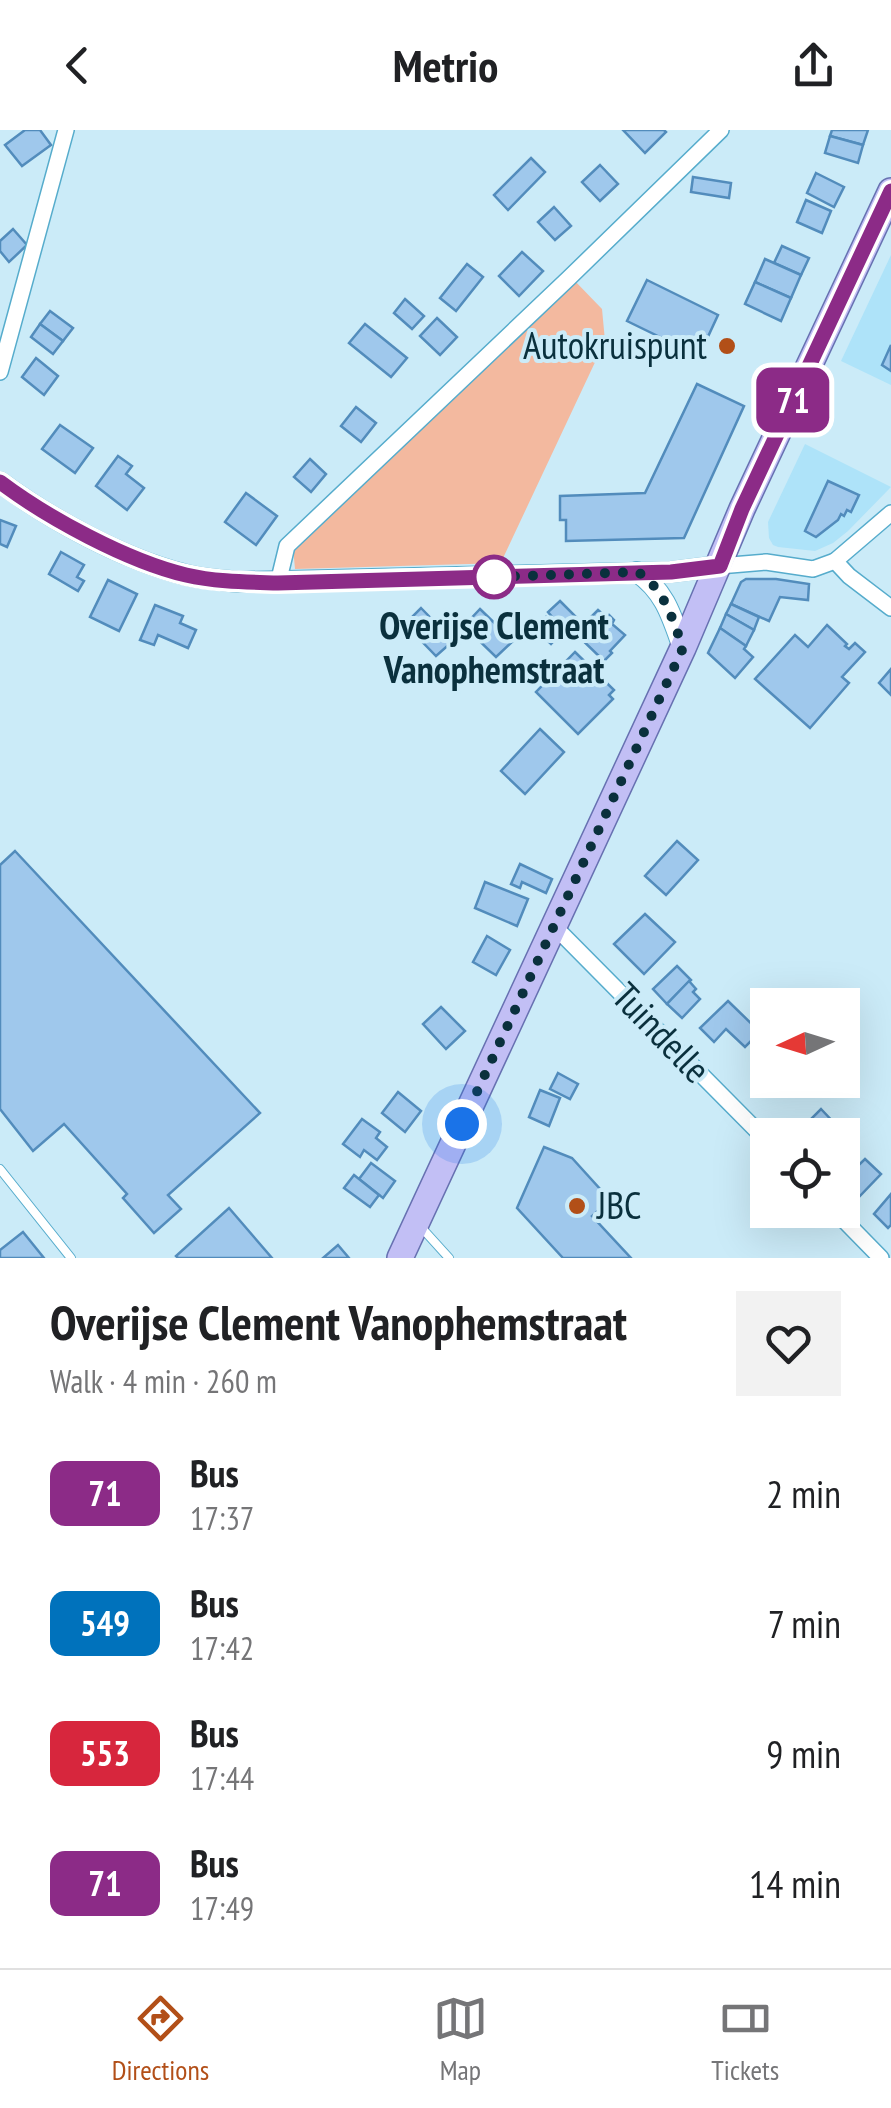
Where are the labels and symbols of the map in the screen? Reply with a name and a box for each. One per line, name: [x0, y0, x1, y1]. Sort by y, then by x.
place label: Autokruispunt: [523, 320, 708, 369]
marker: Autokruispunt: [716, 335, 738, 357]
line badge: 71: [748, 368, 838, 432]
marker: Overijse Clement Vanophemstraat: [473, 556, 515, 598]
place label: Overijse Clement Vanophemstraat: [379, 600, 609, 693]
street label: Tuindelle: [603, 972, 722, 1092]
north arrow: [750, 988, 860, 1098]
your location: [437, 1099, 487, 1149]
place label: JBC: [596, 1180, 641, 1229]
marker: JBC: [566, 1195, 588, 1217]

